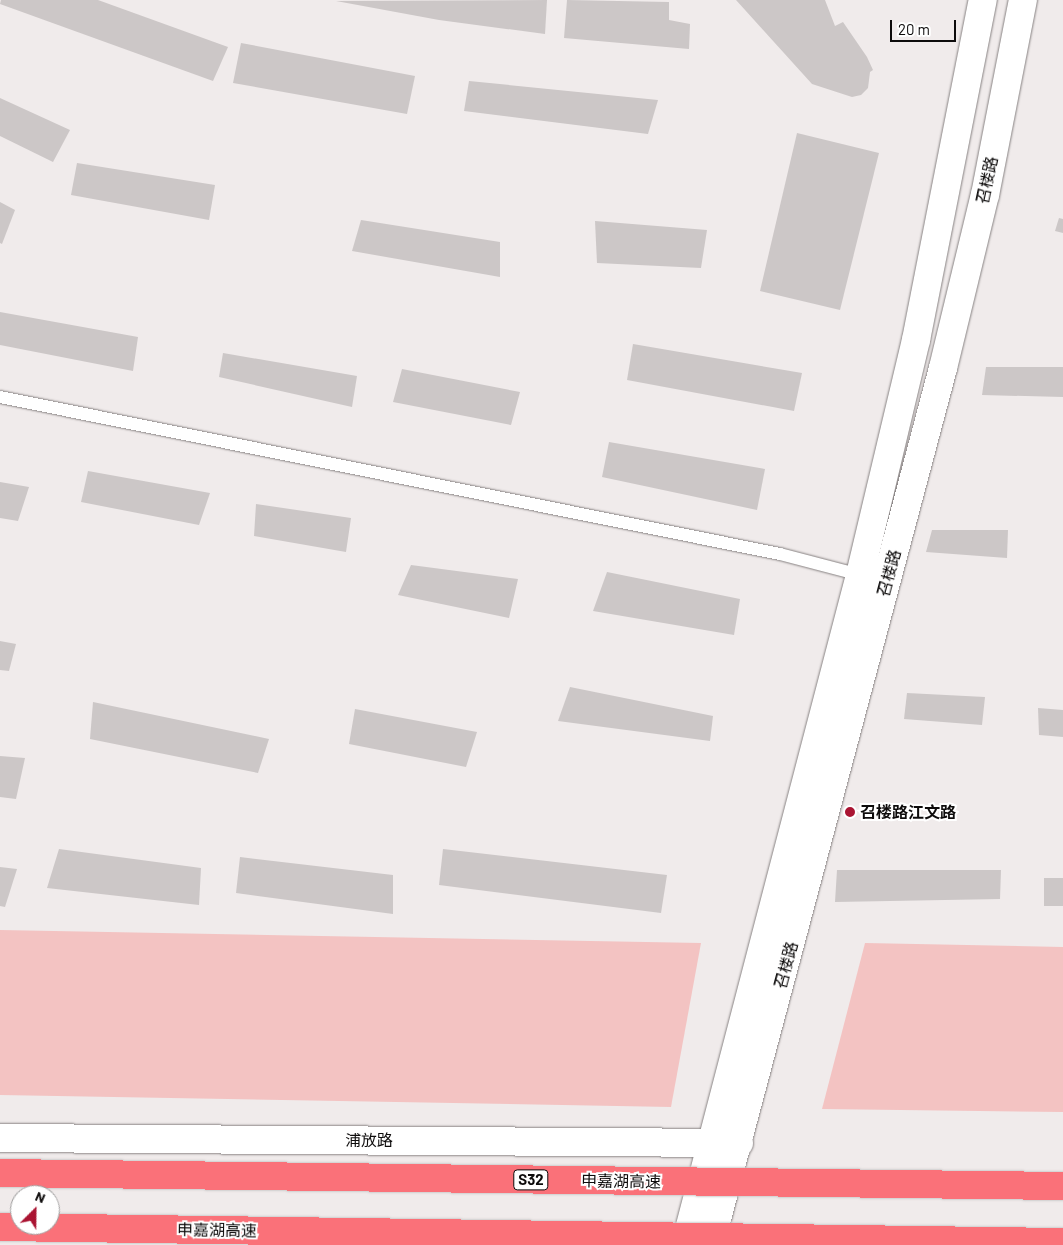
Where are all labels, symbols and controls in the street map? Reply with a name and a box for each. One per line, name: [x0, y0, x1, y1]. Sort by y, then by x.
scale bar: [893, 10, 959, 42]
text: 20 m: [898, 20, 930, 38]
street label: 召楼路: [973, 155, 1001, 205]
street label: 召楼路: [874, 547, 904, 599]
place label: 召楼路江文路: [860, 802, 956, 822]
marker: 召楼路江文路: [844, 806, 856, 818]
street label: 召楼路: [771, 939, 801, 991]
street label: 浦放路: [345, 1130, 393, 1150]
road number: S32: [512, 1168, 550, 1192]
street label: 申嘉湖高速: [581, 1171, 661, 1191]
north arrow: [10, 1185, 60, 1235]
text: N: [33, 1187, 48, 1206]
street label: 申嘉湖高速: [177, 1220, 257, 1240]

